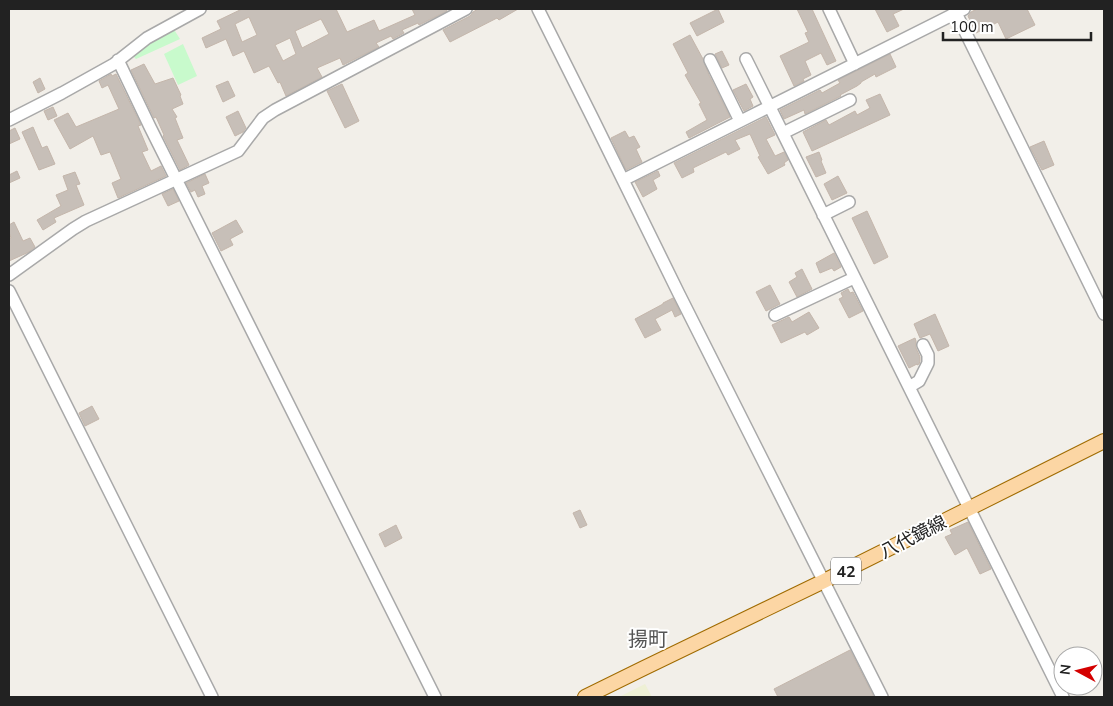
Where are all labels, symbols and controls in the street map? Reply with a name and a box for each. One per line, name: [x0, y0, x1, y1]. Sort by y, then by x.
scale bar: [943, 10, 1090, 42]
text: 100 m: [950, 17, 994, 37]
street label: 八代鏡線: [875, 510, 951, 564]
road number: 42: [831, 558, 861, 584]
district label: 揚町: [628, 626, 668, 653]
north arrow: [1053, 646, 1103, 696]
text: N: [1056, 663, 1076, 676]

